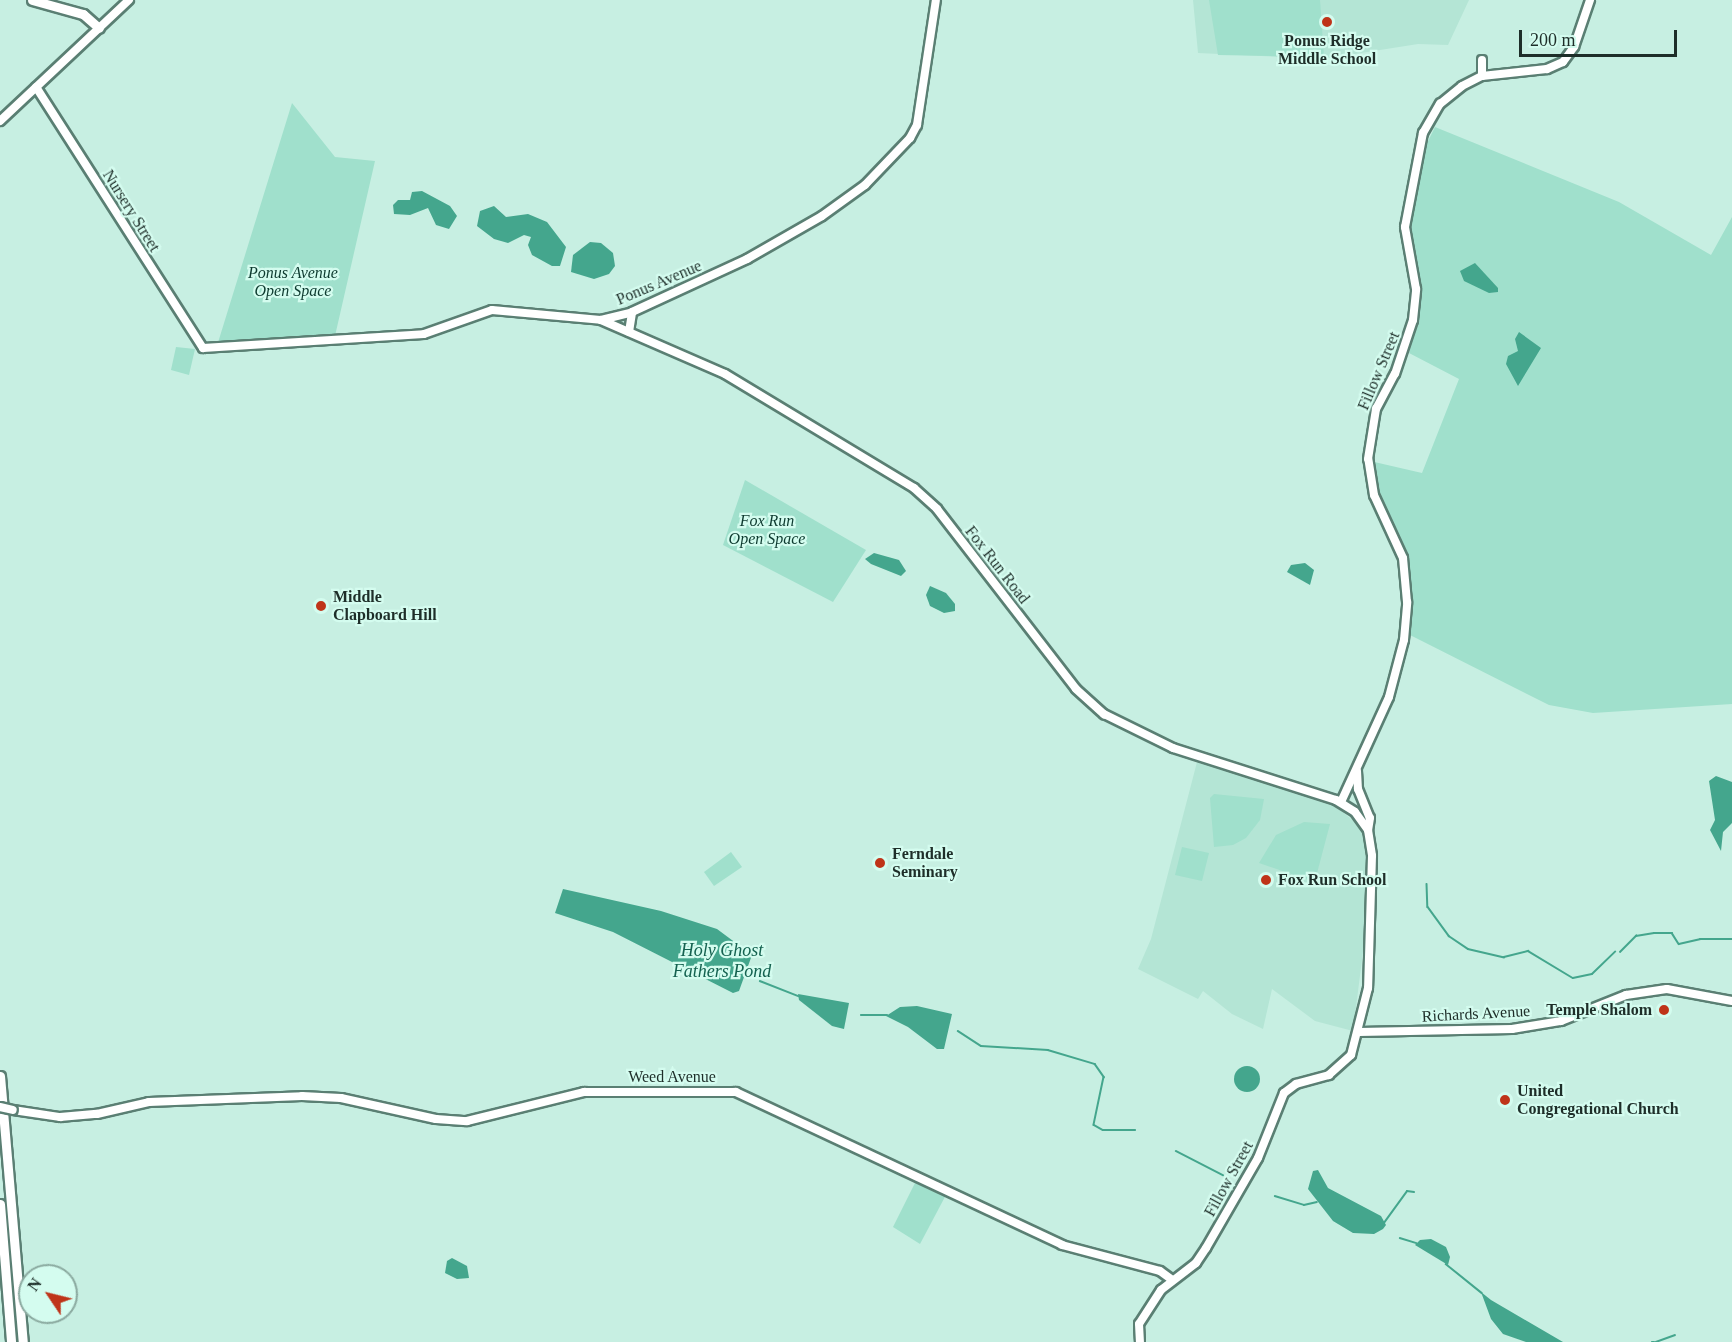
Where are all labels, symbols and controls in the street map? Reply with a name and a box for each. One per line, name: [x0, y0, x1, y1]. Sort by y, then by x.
marker: Ponus Ridge Middle School: [1320, 15, 1334, 29]
scale bar: [1522, 18, 1680, 56]
text: 200 m: [1530, 30, 1576, 50]
place label: Ponus Ridge Middle School: [1278, 31, 1376, 69]
street label: Nursery Street: [98, 167, 164, 255]
street label: Ponus Avenue: [613, 256, 705, 310]
park label: Ponus Avenue Open Space: [248, 263, 338, 301]
street label: Fillow Street: [1354, 329, 1404, 413]
park label: Fox Run Open Space: [729, 511, 805, 549]
street label: Fox Run Road: [961, 522, 1033, 608]
place label: Middle Clapboard Hill: [333, 587, 437, 625]
marker: Middle Clapboard Hill: [314, 599, 328, 613]
place label: Ferndale Seminary: [892, 844, 958, 882]
marker: Ferndale Seminary: [873, 856, 887, 870]
place label: Fox Run School: [1278, 870, 1386, 890]
marker: Fox Run School: [1259, 873, 1273, 887]
water label: Holy Ghost Fathers Pond: [673, 940, 771, 982]
place label: Temple Shalom: [1546, 1000, 1652, 1020]
street label: Richards Avenue: [1421, 1002, 1531, 1026]
marker: Temple Shalom: [1657, 1003, 1671, 1017]
street label: Weed Avenue: [628, 1067, 716, 1087]
place label: United Congregational Church: [1517, 1081, 1679, 1119]
marker: United Congregational Church: [1498, 1093, 1512, 1107]
street label: Fillow Street: [1200, 1138, 1258, 1220]
north arrow: [18, 1264, 78, 1324]
text: N: [24, 1275, 45, 1294]

